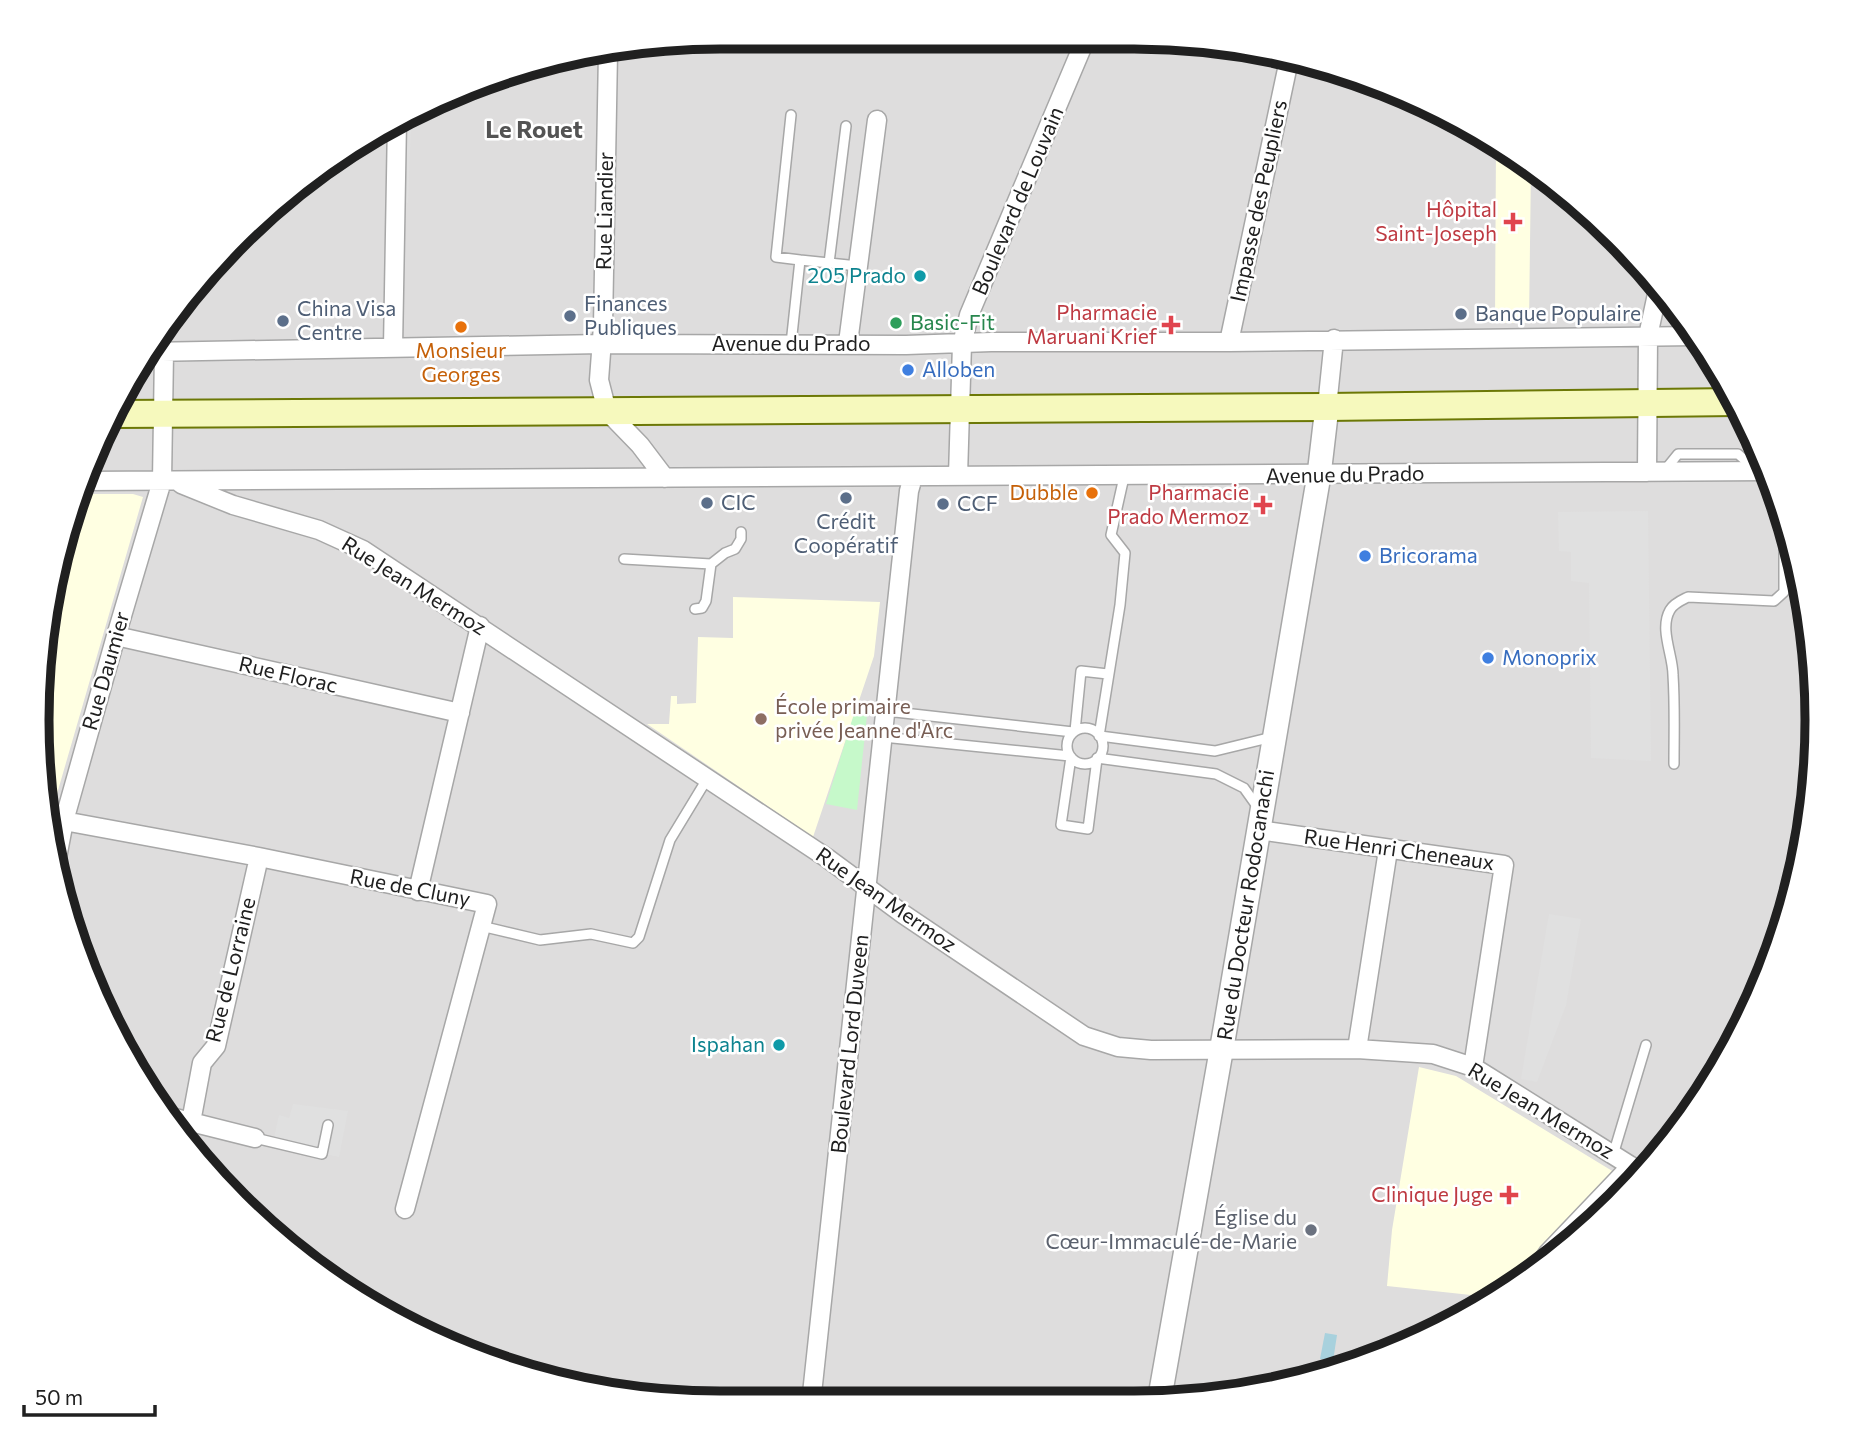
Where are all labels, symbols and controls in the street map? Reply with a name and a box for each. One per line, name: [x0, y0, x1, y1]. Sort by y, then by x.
street label: Impasse des Peupliers: [1224, 97, 1291, 304]
street label: Boulevard de Louvain: [966, 102, 1068, 298]
district label: Le Rouet: [485, 114, 583, 143]
street label: Rue Liandier: [590, 152, 617, 270]
place label: Hôpital Saint-Joseph: [1375, 196, 1497, 245]
marker: Hôpital Saint-Joseph: [1503, 212, 1523, 232]
place label: 205 Prado: [808, 262, 906, 287]
marker: 205 Prado: [912, 268, 928, 284]
place label: Finances Publiques: [584, 290, 677, 339]
place label: China Visa Centre: [297, 295, 396, 344]
place label: Pharmacie Maruani Krief: [1026, 299, 1158, 348]
place label: Banque Populaire: [1475, 300, 1641, 325]
marker: Banque Populaire: [1453, 306, 1469, 322]
marker: Finances Publiques: [562, 308, 578, 324]
place label: Basic-Fit: [910, 309, 995, 334]
marker: China Visa Centre: [275, 313, 291, 329]
marker: Basic-Fit: [888, 315, 904, 331]
marker: Pharmacie Maruani Krief: [1163, 317, 1179, 333]
marker: Monsieur Georges: [453, 319, 469, 335]
street label: Avenue du Prado: [712, 330, 870, 355]
place label: Monsieur Georges: [416, 337, 506, 386]
place label: Alloben: [922, 356, 995, 381]
marker: Alloben: [900, 362, 916, 378]
street label: Avenue du Prado: [1265, 460, 1425, 487]
place label: Dubble: [1010, 479, 1078, 504]
place label: Pharmacie Prado Mermoz: [1107, 479, 1249, 528]
marker: Dubble: [1084, 485, 1100, 501]
place label: CIC: [721, 489, 756, 514]
marker: Crédit Coopératif: [838, 490, 854, 506]
place label: CCF: [957, 490, 998, 515]
marker: CIC: [699, 495, 715, 511]
marker: CCF: [935, 496, 951, 512]
marker: Pharmacie Prado Mermoz: [1255, 497, 1271, 513]
place label: Crédit Coopératif: [794, 508, 899, 557]
street label: Rue Jean Mermoz: [338, 530, 492, 639]
place label: Bricorama: [1379, 542, 1478, 567]
marker: Bricorama: [1357, 548, 1373, 564]
street label: Rue Daumier: [76, 608, 133, 733]
place label: Monoprix: [1502, 644, 1597, 669]
street label: Rue Florac: [237, 650, 340, 697]
marker: Monoprix: [1480, 650, 1496, 666]
place label: École primaire privée Jeanne d'Arc: [775, 693, 953, 742]
marker: École primaire privée Jeanne d'Arc: [753, 711, 769, 727]
street label: Rue du Docteur Rodocanachi: [1211, 768, 1278, 1042]
street label: Rue Henri Cheneaux: [1302, 823, 1496, 874]
street label: Rue Jean Mermoz: [812, 841, 962, 957]
street label: Rue de Cluny: [348, 863, 473, 910]
street label: Rue de Lorraine: [199, 895, 260, 1045]
street label: Boulevard Lord Duveen: [825, 933, 872, 1155]
place label: Ispahan: [691, 1031, 765, 1056]
marker: Ispahan: [771, 1037, 787, 1053]
street label: Rue Jean Mermoz: [1464, 1056, 1619, 1163]
place label: Clinique Juge: [1371, 1181, 1493, 1206]
marker: Clinique Juge: [1499, 1185, 1519, 1205]
place label: Église du Cœur-Immaculé-de-Marie: [1045, 1204, 1297, 1253]
marker: Église du Cœur-Immaculé-de-Marie: [1303, 1222, 1319, 1238]
scale bar: [24, 1374, 156, 1418]
text: 50 m: [35, 1384, 83, 1409]

